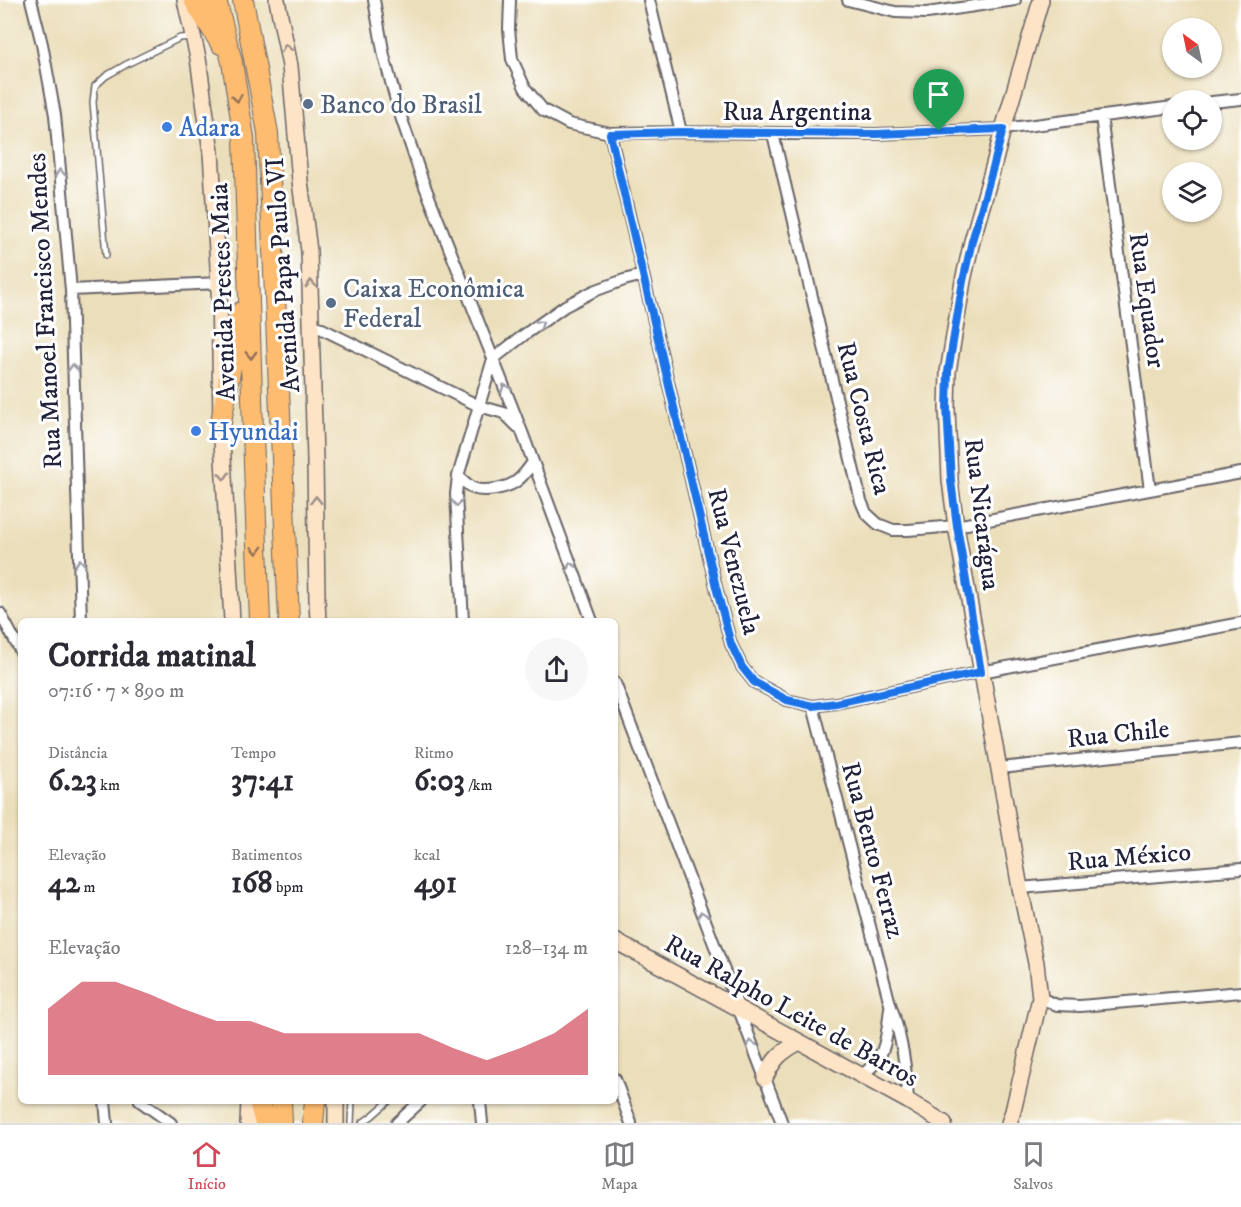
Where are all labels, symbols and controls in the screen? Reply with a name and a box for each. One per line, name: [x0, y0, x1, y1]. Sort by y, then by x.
north arrow: [1162, 18, 1222, 78]
map controls: [1162, 18, 1222, 222]
one-way arrow: [280, 43, 293, 53]
pin: [913, 69, 964, 131]
icon: arrive: [922, 78, 955, 111]
place label: Banco do Brasil: [320, 89, 482, 122]
button: locate: [1162, 90, 1222, 150]
one-way arrow: [230, 93, 243, 103]
street label: Rua Argentina: [722, 96, 872, 129]
marker: Banco do Brasil: [301, 97, 315, 111]
place label: Adara: [179, 112, 240, 145]
marker: Adara: [160, 120, 174, 134]
street label: Rua Manoel Francisco Mendes: [21, 152, 70, 470]
street label: Avenida Papa Paulo VI: [259, 156, 308, 394]
button: layers: [1162, 162, 1222, 222]
one-way arrow: [54, 169, 67, 178]
street label: Avenida Prestes Maia: [203, 182, 244, 402]
street label: Rua Equador: [1121, 230, 1172, 370]
place label: Caixa Econômica Federal: [343, 273, 524, 336]
one-way arrow: [304, 279, 317, 288]
marker: Caixa Econômica Federal: [324, 296, 338, 310]
one-way arrow: [533, 320, 544, 331]
street label: Rua Costa Rica: [829, 339, 898, 498]
one-way arrow: [245, 351, 257, 360]
one-way arrow: [67, 363, 80, 372]
one-way arrow: [500, 384, 512, 395]
place label: Hyundai: [208, 416, 298, 449]
marker: Hyundai: [189, 424, 203, 438]
street label: Rua Nicarágua: [956, 436, 1007, 592]
one-way arrow: [218, 471, 231, 480]
street label: Rua Venezuela: [699, 485, 768, 638]
one-way arrow: [310, 495, 322, 504]
one-way arrow: [451, 499, 464, 508]
one-way arrow: [251, 546, 264, 555]
one-way arrow: [73, 558, 86, 567]
one-way arrow: [566, 561, 578, 572]
text: Corrida matinal: [48, 636, 256, 677]
button: share: [525, 638, 588, 701]
text: 07:16 · 7 × 890 m: [48, 679, 184, 704]
street label: Rua Chile: [1065, 713, 1171, 756]
text: Distância: [48, 743, 107, 763]
text: Tempo: [231, 743, 276, 763]
text: Ritmo: [414, 743, 454, 763]
street label: Rua Bento Ferraz: [833, 759, 912, 942]
text: 6.23: [48, 763, 97, 800]
text: 37:41: [231, 763, 294, 800]
text: 6:03: [414, 763, 465, 800]
text: km: [97, 775, 120, 795]
text: /km: [465, 775, 493, 795]
street label: Rua México: [1066, 836, 1192, 879]
text: Elevação: [48, 845, 106, 865]
text: Batimentos: [231, 845, 302, 865]
text: kcal: [414, 845, 440, 865]
text: 42: [48, 865, 80, 902]
text: 168: [231, 865, 273, 902]
text: 491: [414, 865, 457, 902]
text: m: [80, 877, 95, 897]
text: bpm: [273, 877, 304, 897]
one-way arrow: [697, 910, 710, 921]
street label: Rua Ralpho Leite de Barros: [658, 928, 924, 1095]
text: Elevação: [48, 936, 121, 961]
text: 128–134 m: [505, 936, 588, 961]
one-way arrow: [746, 1039, 758, 1050]
tab: Início: [188, 1138, 226, 1194]
tab: Mapa: [601, 1138, 638, 1194]
tab: Salvos: [1013, 1138, 1053, 1194]

